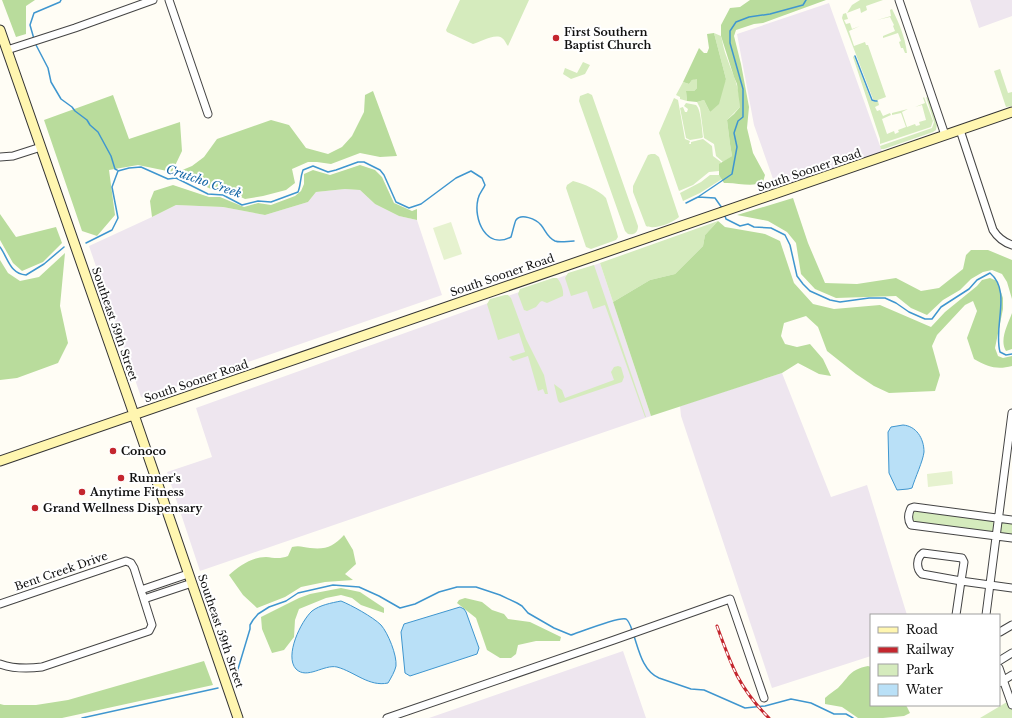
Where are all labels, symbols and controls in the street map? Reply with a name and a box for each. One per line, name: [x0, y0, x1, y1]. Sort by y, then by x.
place label: First Southern Baptist Church: [564, 25, 651, 52]
marker: First Southern Baptist Church: [551, 33, 561, 43]
street label: South Sooner Road: [755, 145, 863, 194]
water label: Crutcho Creek: [164, 161, 244, 201]
street label: South Sooner Road: [448, 250, 556, 299]
street label: Southeast 59th Street: [89, 265, 141, 384]
street label: South Sooner Road: [142, 356, 250, 405]
place label: Conoco: [121, 444, 166, 458]
marker: Conoco: [108, 446, 118, 456]
place label: Runner's: [129, 471, 181, 485]
marker: Runner's: [116, 473, 126, 483]
place label: Anytime Fitness: [89, 485, 184, 499]
marker: Anytime Fitness: [77, 487, 87, 497]
place label: Grand Wellness Dispensary: [43, 501, 203, 515]
marker: Grand Wellness Dispensary: [30, 503, 40, 513]
street label: Bent Creek Drive: [13, 549, 109, 593]
street label: Southeast 59th Street: [195, 572, 247, 691]
legend: [870, 614, 1000, 706]
text: Road: [906, 622, 938, 637]
text: Railway: [906, 642, 955, 657]
text: Park: [906, 662, 934, 677]
text: Water: [905, 682, 943, 697]

